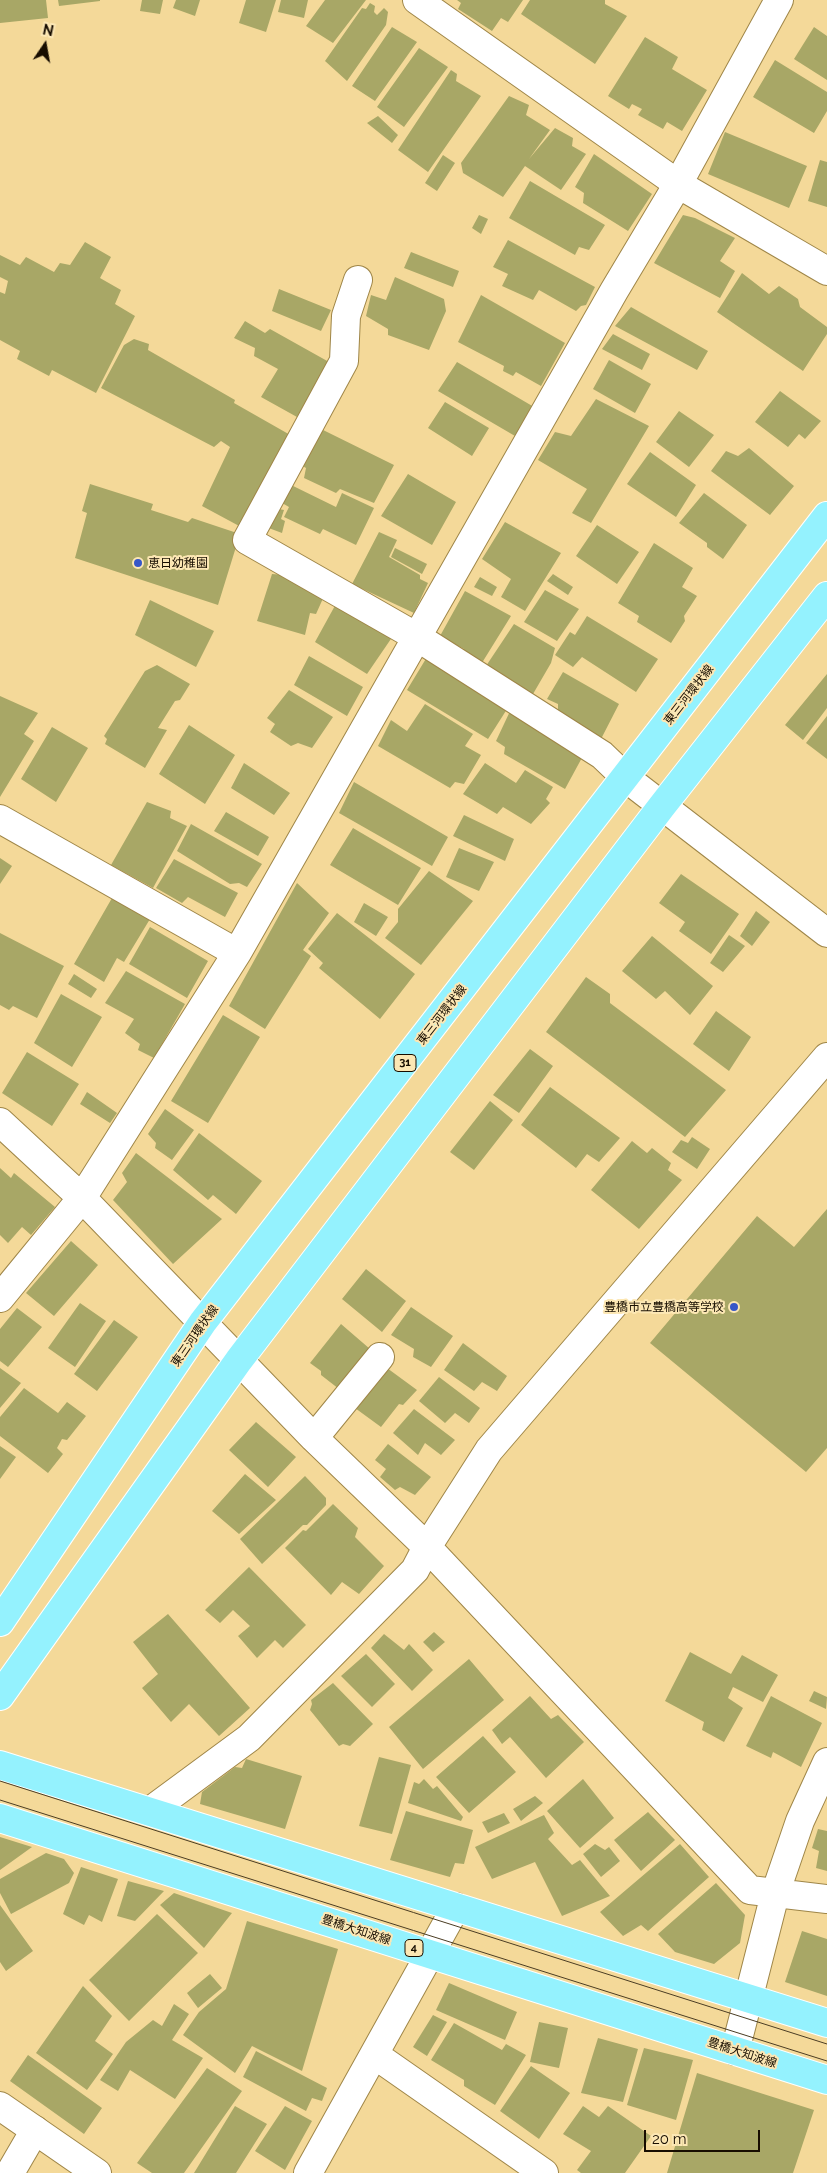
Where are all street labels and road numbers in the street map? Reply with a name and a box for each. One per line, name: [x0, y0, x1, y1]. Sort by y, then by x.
street label: 東三河環状線: [661, 662, 717, 728]
street label: 東三河環状線: [414, 982, 470, 1048]
road number: 31: [394, 1054, 416, 1072]
street label: 東三河環状線: [168, 1302, 222, 1370]
street label: 豊橋大知波線: [320, 1912, 392, 1948]
road number: 4: [405, 1940, 423, 1956]
street label: 豊橋大知波線: [706, 2035, 778, 2071]

